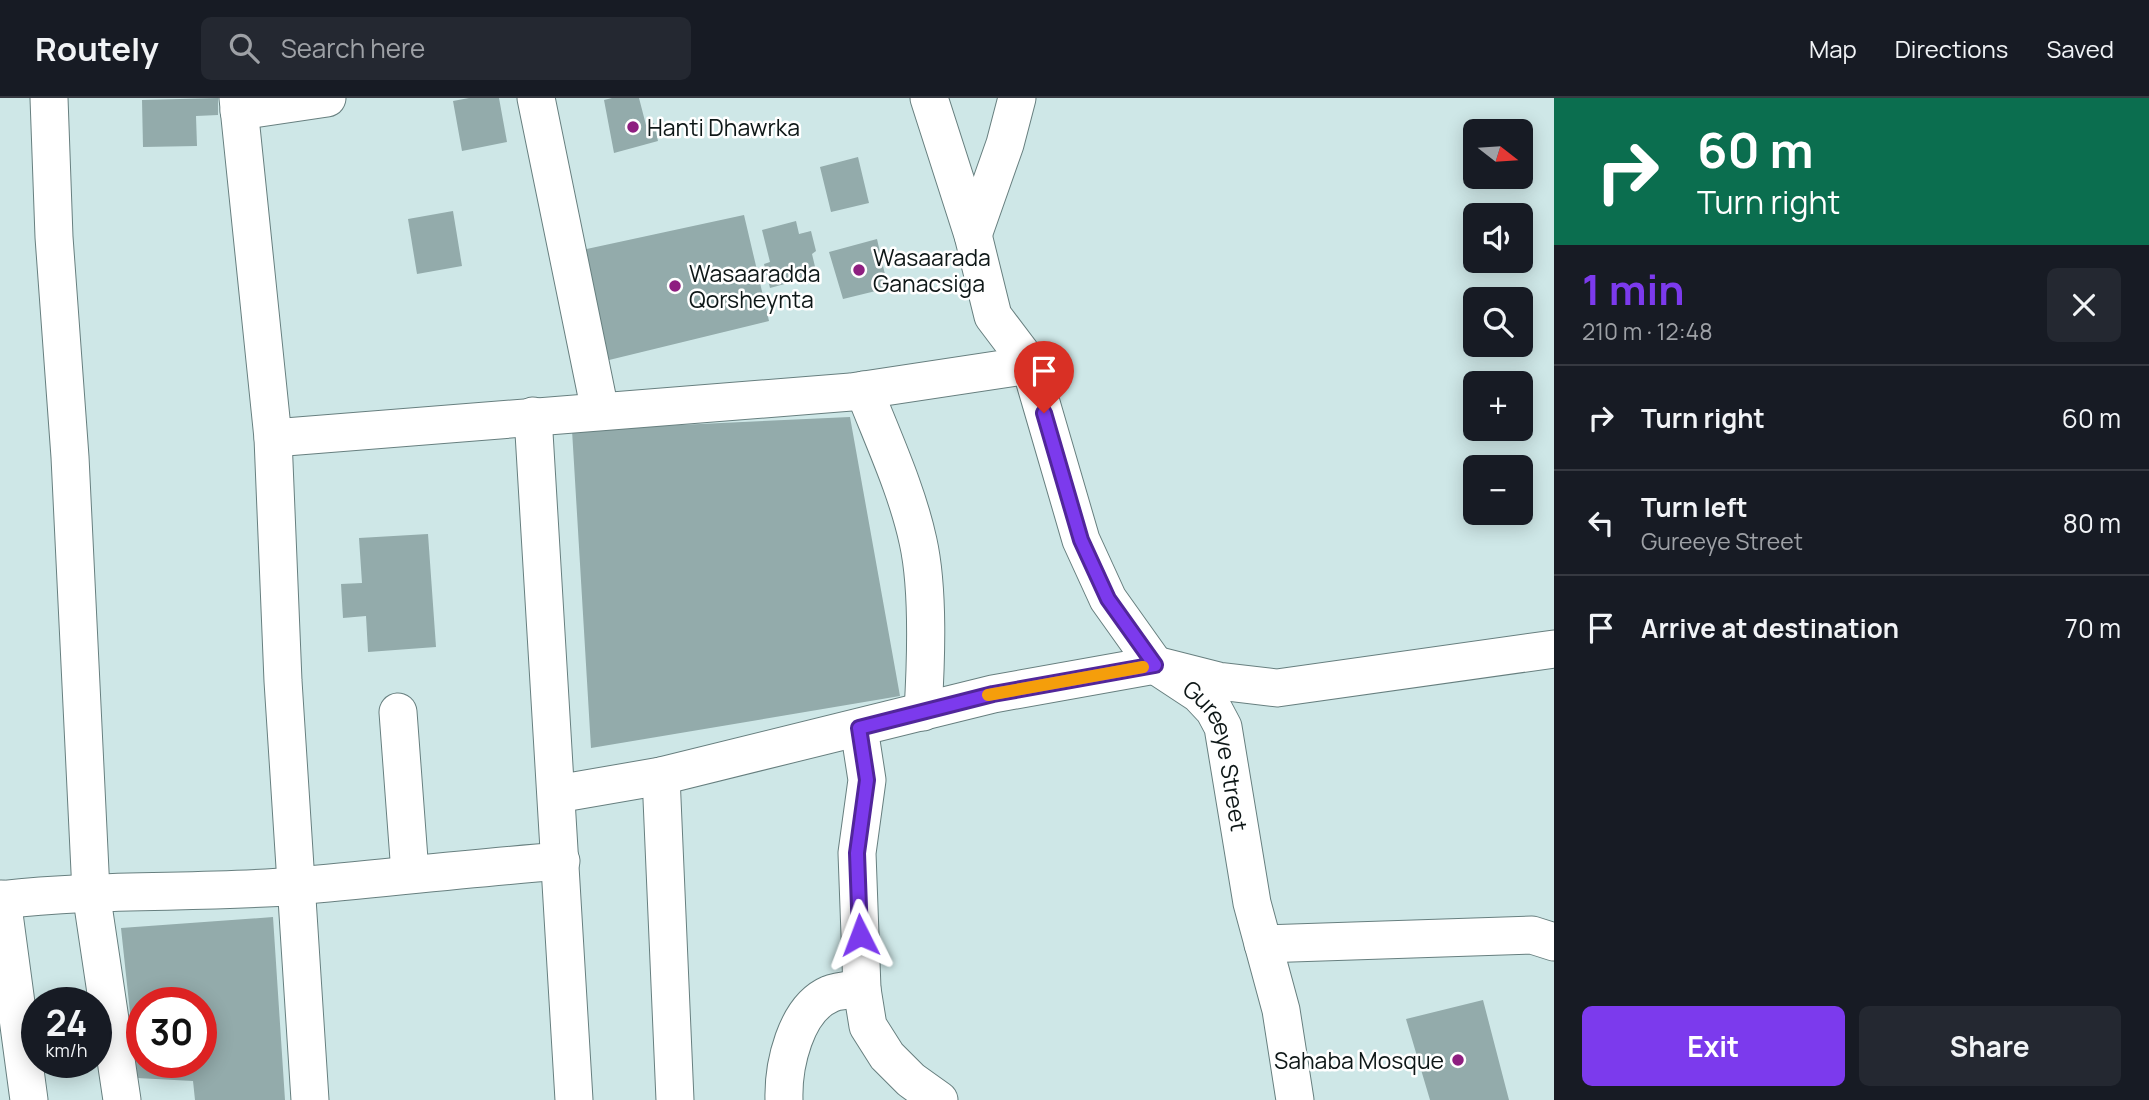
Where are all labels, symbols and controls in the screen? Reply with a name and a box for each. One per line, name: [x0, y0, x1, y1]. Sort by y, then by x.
search box: [201, 17, 691, 80]
text: Routely: [35, 26, 159, 71]
icon: search: [225, 29, 263, 67]
text: Search here: [281, 30, 425, 66]
text: Map: [1809, 32, 1857, 65]
text: Directions: [1895, 32, 2008, 65]
text: Saved: [2046, 32, 2114, 65]
place label: Hanti Dhawrka: [647, 111, 800, 143]
text: 60 m: [1697, 116, 1814, 183]
marker: Hanti Dhawrka: [625, 119, 641, 135]
north arrow: [1463, 119, 1533, 189]
map controls: [1463, 119, 1533, 525]
icon: right: [1582, 126, 1673, 217]
text: Turn right: [1697, 180, 1840, 224]
button: sound: [1463, 203, 1533, 273]
place label: Wasaarada Ganacsiga: [873, 241, 991, 299]
place label: Wasaaradda Qorsheynta: [689, 257, 821, 315]
text: 1 min: [1582, 260, 1685, 318]
marker: Wasaarada Ganacsiga: [851, 262, 867, 278]
button: close: [2047, 268, 2121, 342]
marker: Wasaaradda Qorsheynta: [667, 278, 683, 294]
button: search: [1463, 287, 1533, 357]
text: 210 m · 12:48: [1582, 315, 1713, 347]
pin: [1014, 341, 1074, 413]
icon: arrive: [1025, 352, 1063, 390]
button: +: [1463, 371, 1533, 441]
icon: right: [1582, 399, 1620, 437]
text: Turn right: [1641, 400, 1765, 436]
text: 60 m: [2062, 400, 2121, 436]
button: −: [1463, 455, 1533, 525]
text: Turn left: [1641, 489, 1748, 525]
icon: left: [1582, 504, 1620, 542]
text: 80 m: [2063, 505, 2121, 541]
text: Gureeye Street: [1641, 525, 1803, 557]
icon: arrive: [1582, 609, 1620, 647]
text: Arrive at destination: [1641, 610, 1899, 646]
text: 70 m: [2065, 610, 2121, 646]
street label: Gureeye Street: [1177, 672, 1256, 833]
position arrow: [823, 898, 897, 972]
speed limit sign: 30: [126, 987, 217, 1078]
text: 24: [46, 999, 87, 1047]
button: Exit: [1582, 1006, 1845, 1086]
button: Share: [1859, 1006, 2121, 1086]
text: km/h: [46, 1038, 87, 1062]
place label: Sahaba Mosque: [1274, 1044, 1444, 1076]
marker: Sahaba Mosque: [1450, 1052, 1466, 1068]

